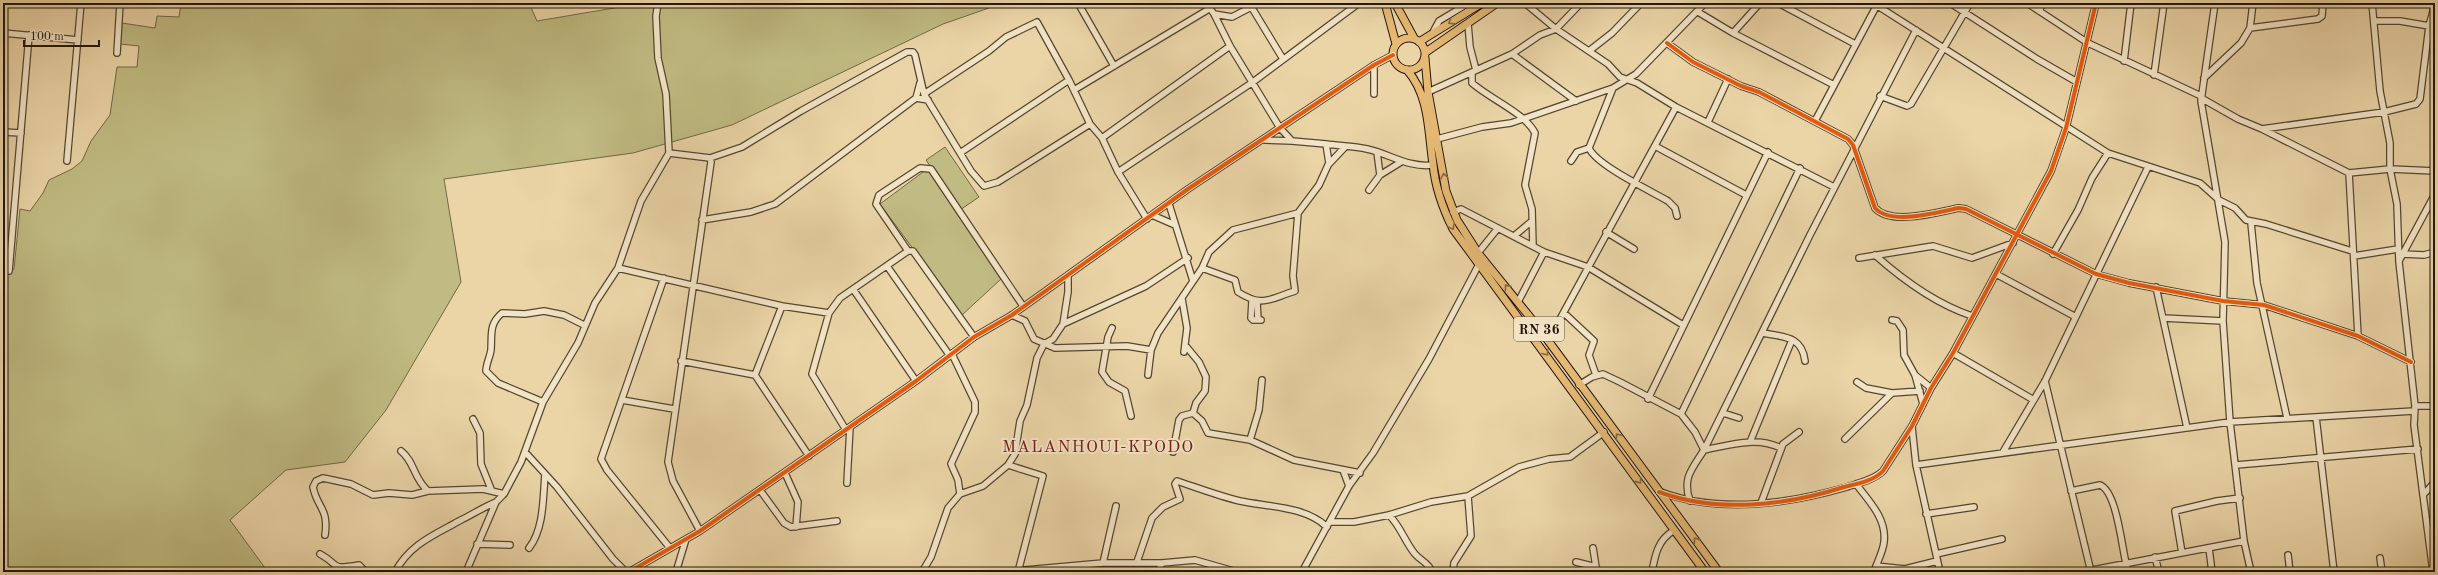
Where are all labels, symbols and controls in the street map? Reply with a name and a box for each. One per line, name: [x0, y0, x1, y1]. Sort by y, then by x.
one-way arrow: [1448, 18, 1455, 25]
scale bar: [24, 22, 99, 48]
text: 100 m: [30, 31, 64, 43]
one-way arrow: [1440, 173, 1448, 179]
one-way arrow: [1447, 222, 1455, 230]
one-way arrow: [1505, 285, 1512, 292]
road number: RN 36: [1514, 317, 1564, 341]
one-way arrow: [1541, 349, 1548, 356]
one-way arrow: [1616, 434, 1623, 441]
district label: MALANHOUI-KPODO: [1002, 439, 1194, 456]
one-way arrow: [1634, 477, 1642, 484]
one-way arrow: [1694, 538, 1701, 545]

